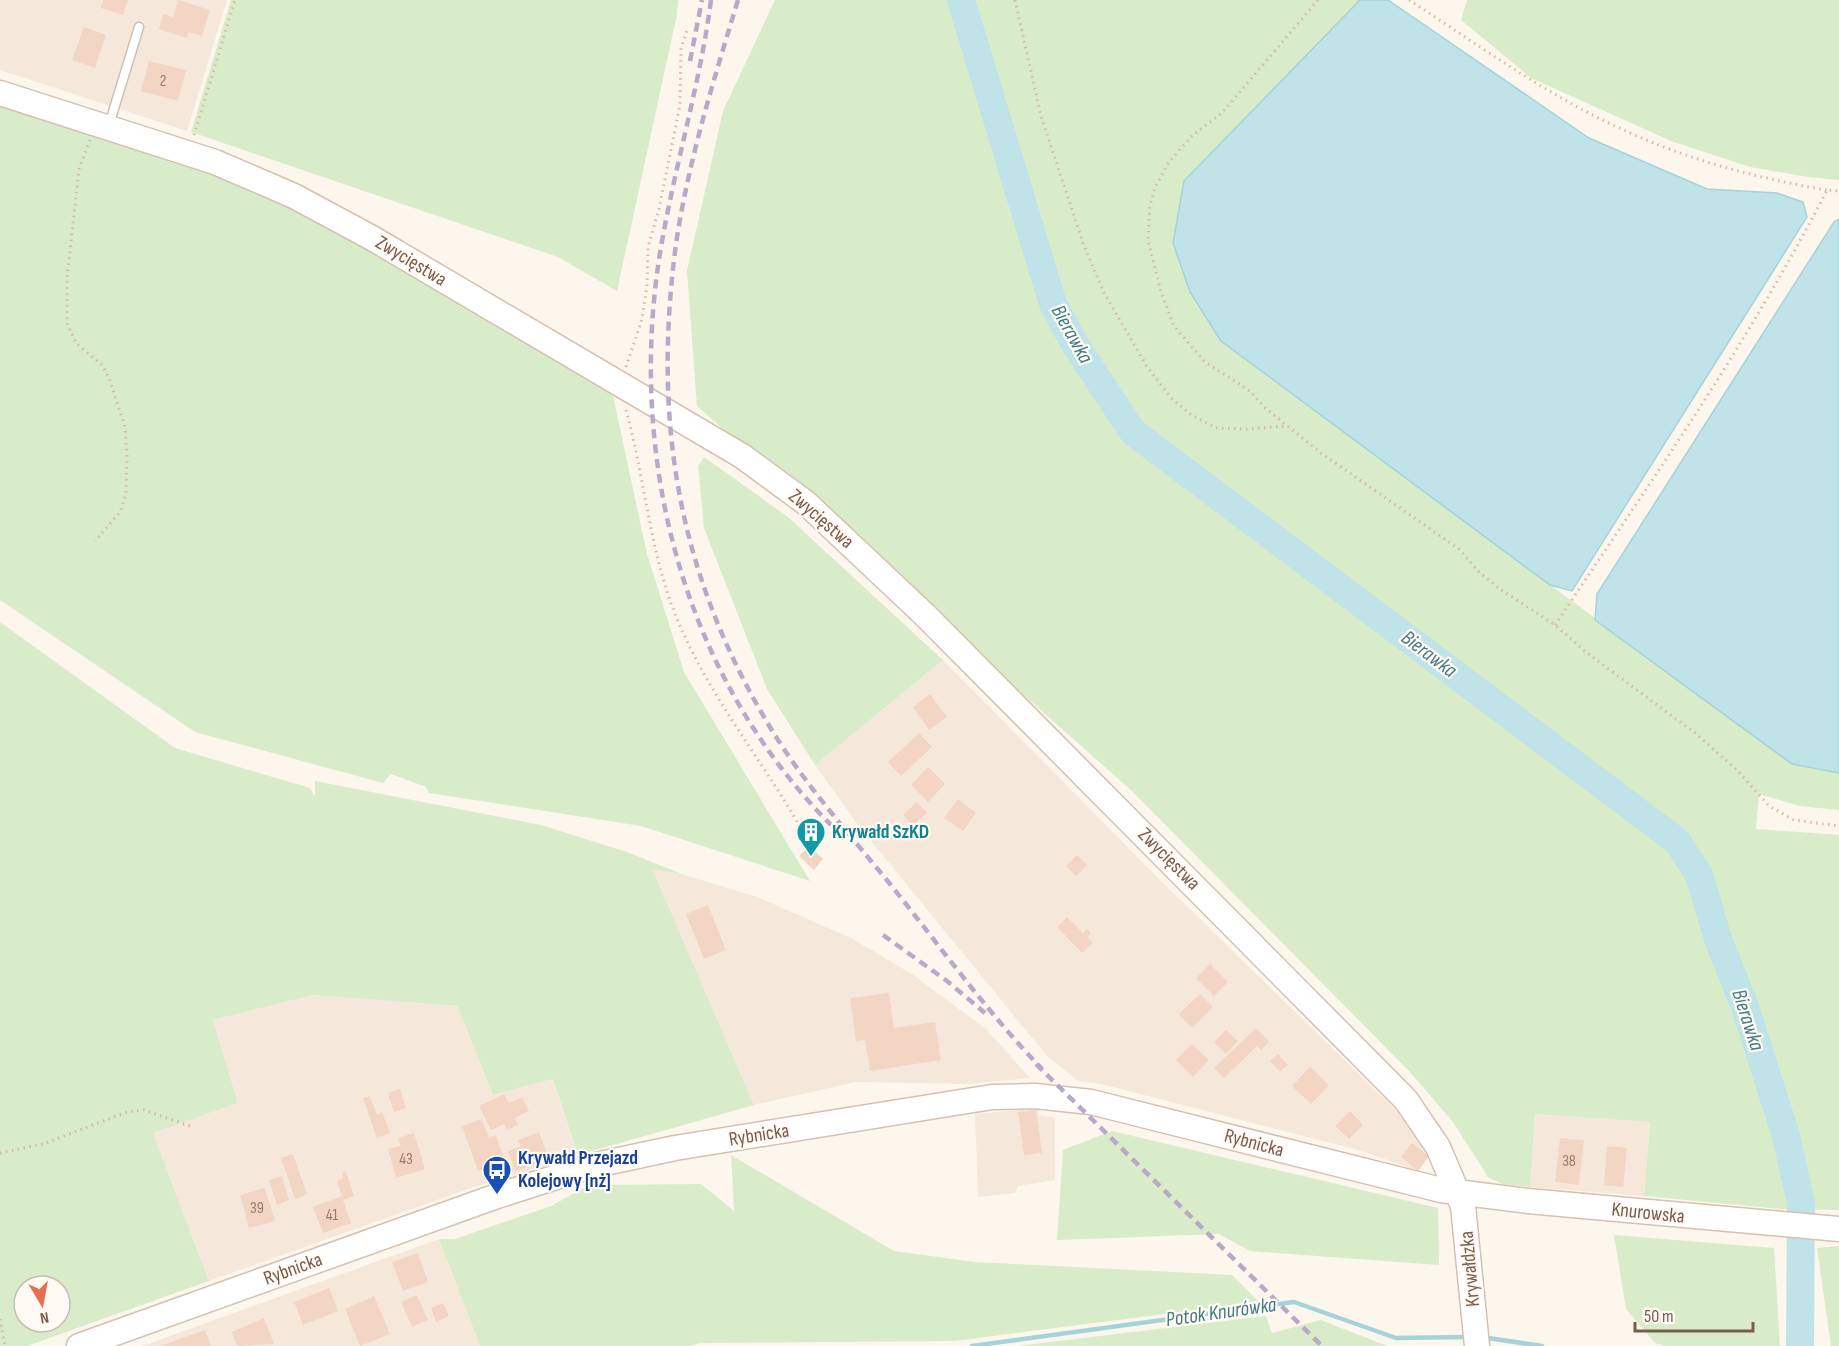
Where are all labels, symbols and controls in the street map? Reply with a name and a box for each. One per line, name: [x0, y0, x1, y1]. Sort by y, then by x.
house number: 2: [160, 72, 166, 91]
street label: Zwycięstwa: [371, 230, 451, 292]
water label: Bierawka: [1046, 300, 1098, 368]
street label: Zwycięstwa: [783, 484, 859, 554]
water label: Bierawka: [1396, 625, 1462, 683]
building icon: Krywałd SzKD: [795, 816, 827, 858]
place label: Krywałd SzKD: [832, 820, 929, 844]
street label: Zwycięstwa: [1133, 823, 1205, 895]
water label: Bierawka: [1726, 986, 1770, 1054]
street label: Rybnicka: [727, 1118, 791, 1152]
street label: Rybnicka: [1222, 1124, 1286, 1162]
place label: Krywałd Przejazd Kolejowy [nż]: [518, 1146, 638, 1193]
house number: 43: [399, 1150, 413, 1169]
house number: 38: [1562, 1152, 1576, 1171]
bus stop icon: Krywałd Przejazd Kolejowy [nż]: [481, 1154, 513, 1196]
street label: Knurowska: [1610, 1197, 1686, 1229]
house number: 39: [250, 1199, 264, 1218]
house number: 41: [326, 1206, 339, 1225]
street label: Krywałdzka: [1455, 1230, 1485, 1308]
street label: Rybnicka: [260, 1247, 326, 1291]
north arrow: [12, 1274, 72, 1334]
water label: Potok Knurówka: [1164, 1292, 1278, 1332]
scale bar: [1635, 1295, 1754, 1333]
text: 50 m: [1644, 1306, 1674, 1327]
text: N: [38, 1307, 50, 1327]

